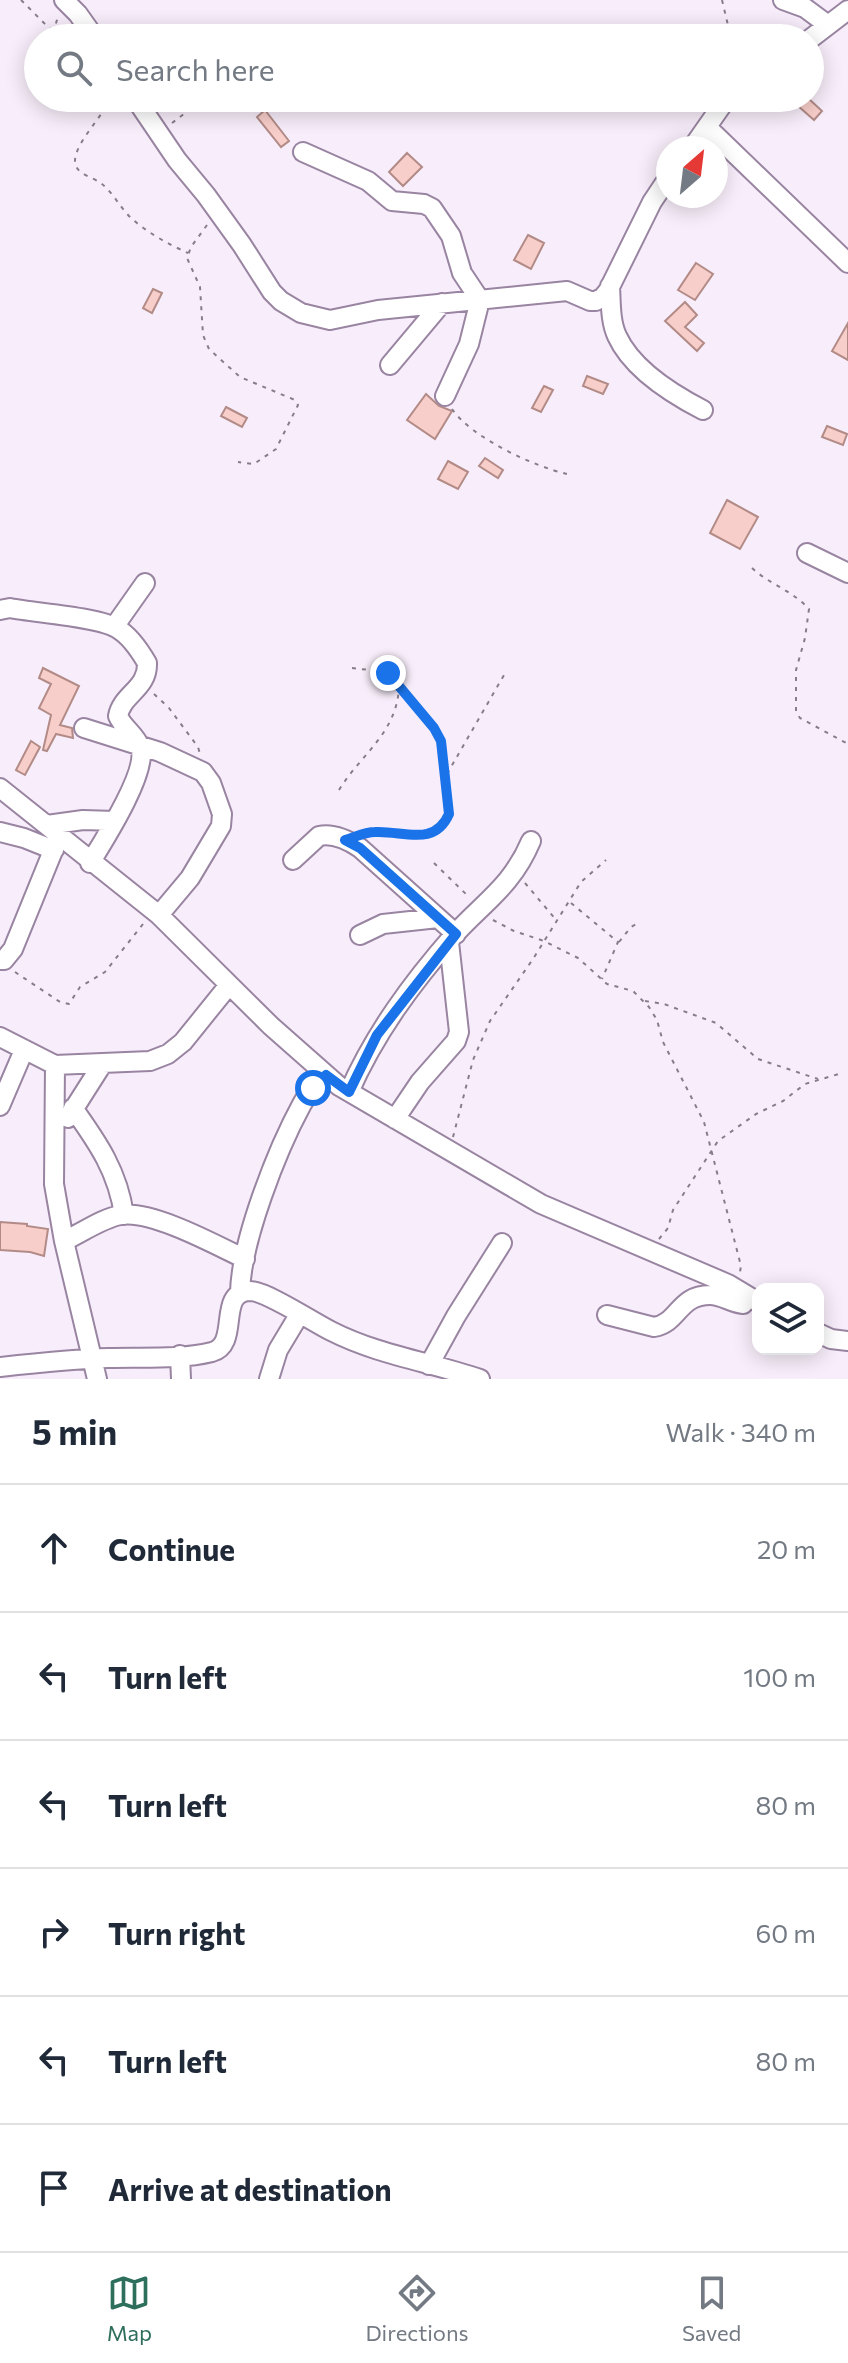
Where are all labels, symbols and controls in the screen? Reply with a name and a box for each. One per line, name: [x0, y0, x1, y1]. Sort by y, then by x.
search box: [24, 24, 824, 112]
icon: search: [52, 46, 96, 90]
text: Search here: [116, 50, 275, 87]
north arrow: [656, 136, 728, 208]
route end: [370, 655, 406, 691]
route start: [295, 1070, 331, 1106]
map controls: [752, 1283, 824, 1355]
button: layers: [752, 1283, 824, 1355]
text: 5 min: [32, 1410, 117, 1452]
text: Walk · 340 m: [665, 1416, 816, 1447]
icon: ahead: [32, 1526, 76, 1570]
text: Continue: [108, 1530, 235, 1567]
text: 20 m: [757, 1533, 816, 1564]
icon: left: [32, 1654, 76, 1698]
text: Turn left: [108, 1658, 227, 1695]
text: 100 m: [743, 1661, 816, 1692]
icon: left: [32, 1782, 76, 1826]
text: Turn left: [108, 1786, 227, 1823]
text: 80 m: [756, 1789, 816, 1820]
icon: right: [32, 1910, 76, 1954]
text: Turn right: [108, 1914, 245, 1951]
text: 60 m: [756, 1917, 816, 1948]
icon: left: [32, 2038, 76, 2082]
text: Turn left: [108, 2042, 227, 2079]
text: 80 m: [756, 2045, 816, 2076]
icon: arrive: [32, 2166, 76, 2210]
text: Arrive at destination: [108, 2170, 392, 2207]
tab: Map: [107, 2271, 152, 2346]
tab: Directions: [365, 2271, 469, 2346]
tab: Saved: [682, 2271, 741, 2346]

